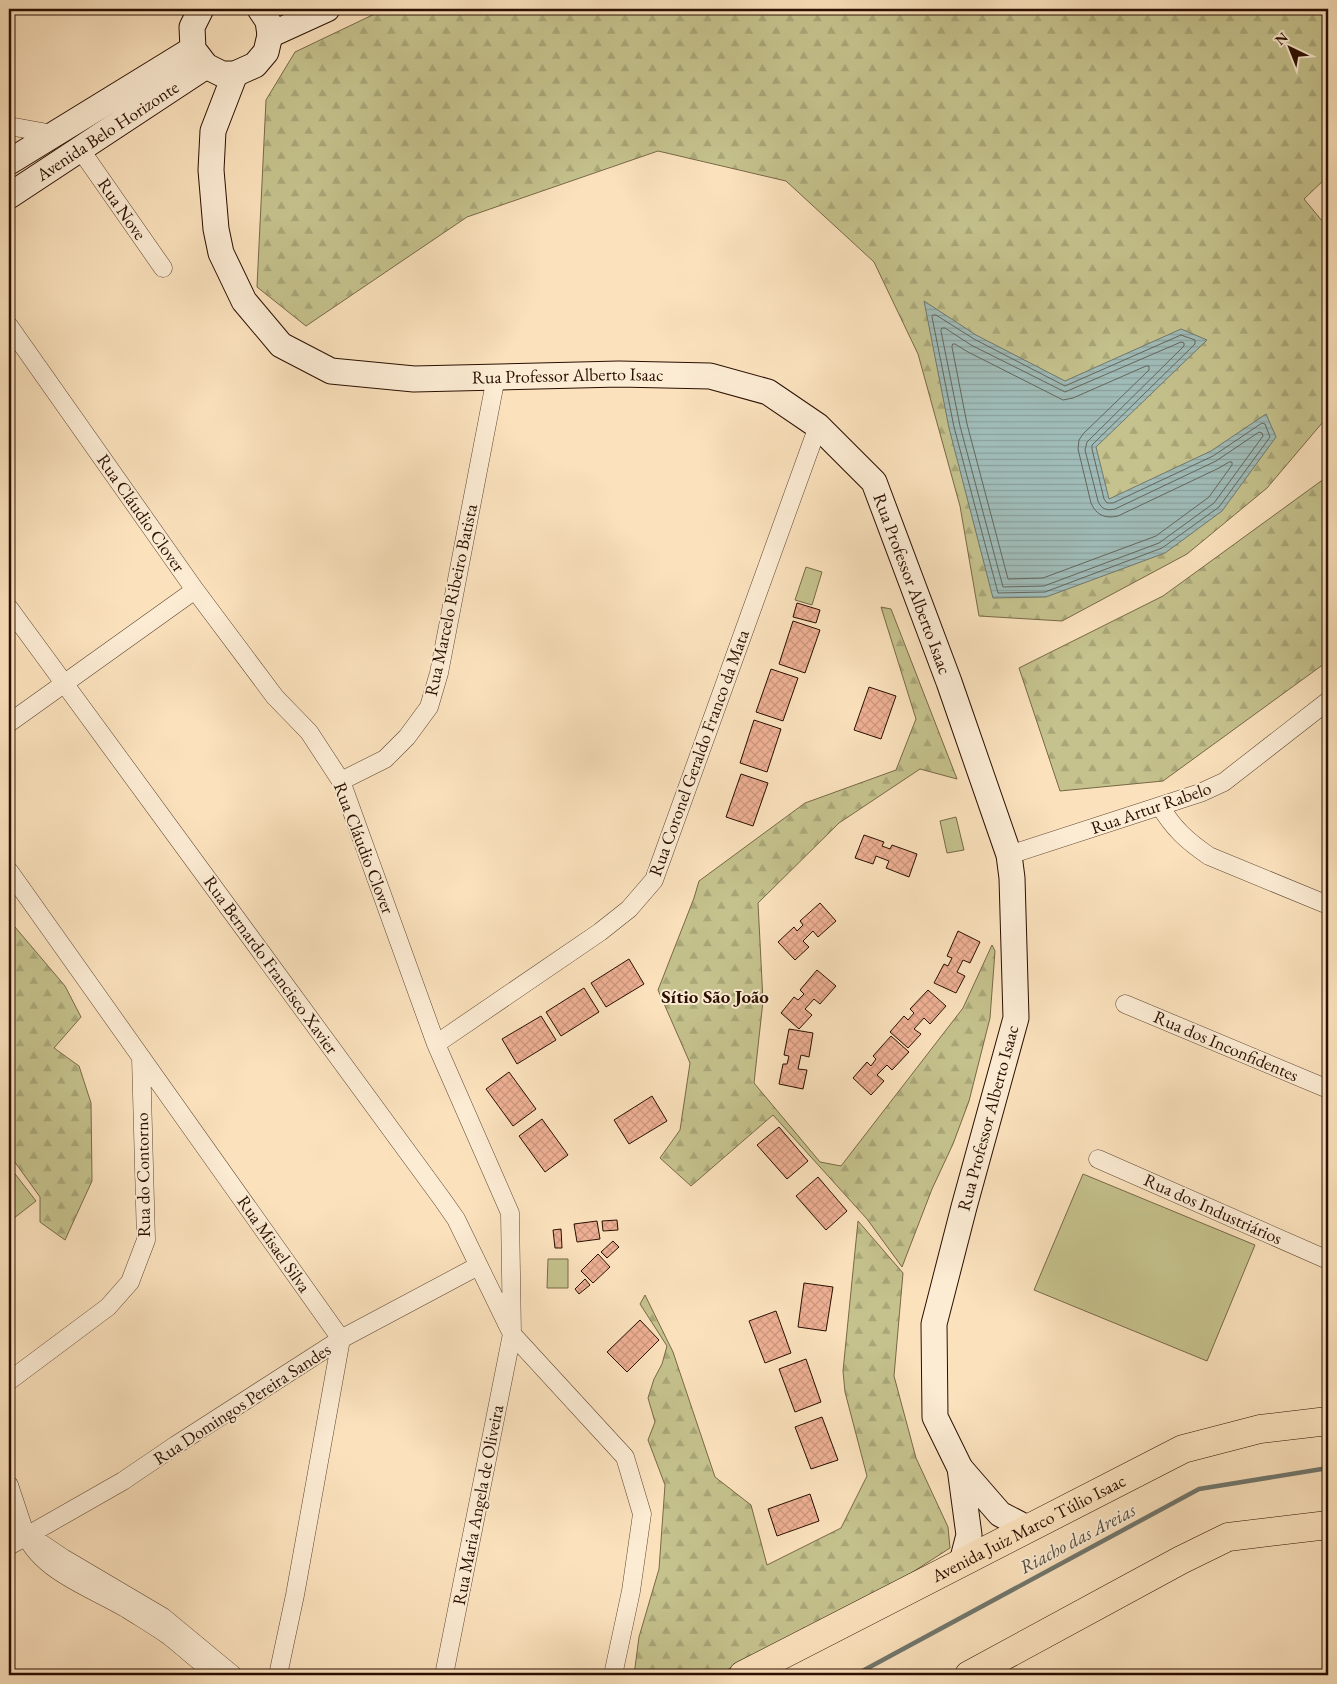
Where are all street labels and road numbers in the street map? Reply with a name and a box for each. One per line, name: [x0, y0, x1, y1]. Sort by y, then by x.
street label: Avenida Belo Horizonte: [31, 75, 183, 186]
street label: Rua Nove: [93, 173, 152, 244]
street label: Rua Professor Alberto Isaac: [472, 362, 664, 389]
street label: Rua Cláudio Clover: [92, 449, 191, 576]
street label: Rua Professor Alberto Isaac: [868, 490, 957, 677]
street label: Rua Marcelo Ribeiro Batista: [419, 501, 482, 698]
street label: Rua Coronel Geraldo Franco da Mata: [643, 626, 754, 879]
street label: Rua Artur Rabelo: [1088, 776, 1214, 839]
street label: Rua Cláudio Clover: [329, 779, 400, 917]
street label: Rua Bernardo Francisco Xavier: [199, 871, 344, 1058]
street label: Rua dos Inconfidentes: [1150, 1005, 1302, 1086]
street label: Rua Professor Alberto Isaac: [952, 1023, 1023, 1213]
street label: Rua do Contorno: [130, 1112, 155, 1238]
street label: Rua dos Industriários: [1140, 1168, 1286, 1249]
street label: Rua Misael Silva: [232, 1191, 317, 1297]
street label: Rua Domingos Pereira Sandes: [149, 1337, 335, 1470]
street label: Rua Maria Angela de Oliveira: [447, 1402, 508, 1607]
street label: Avenida Juiz Marco Túlio Isaac: [927, 1469, 1129, 1588]

